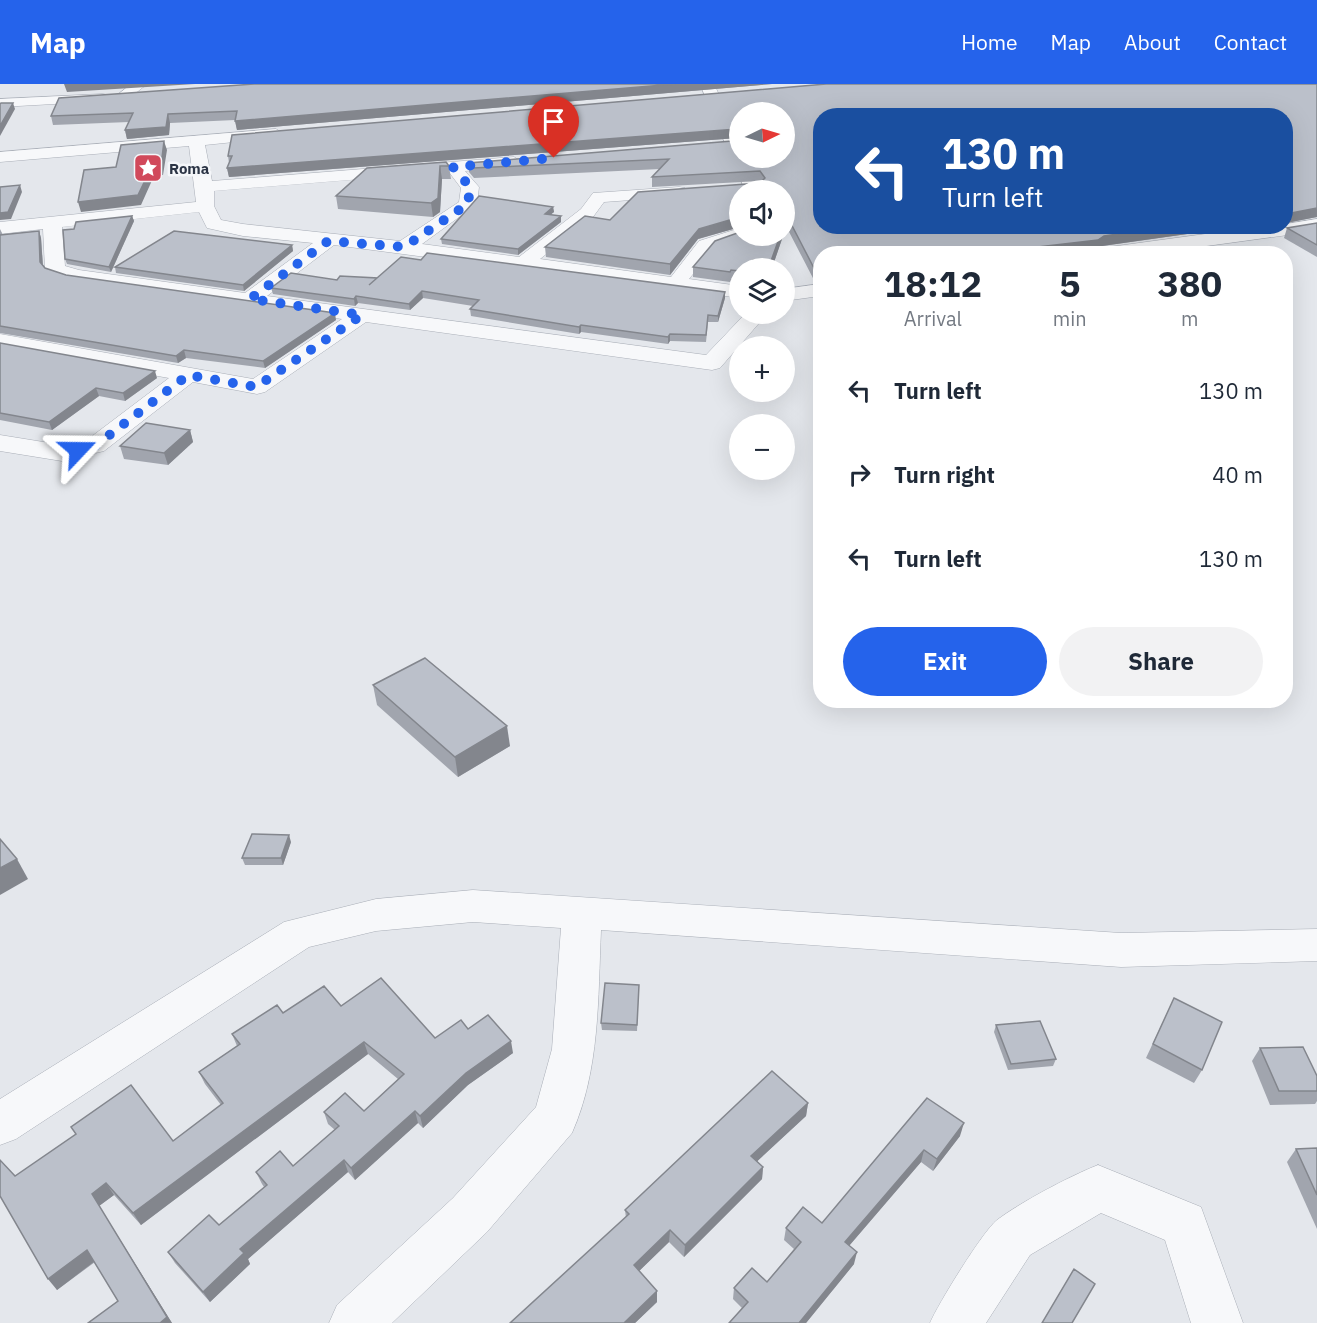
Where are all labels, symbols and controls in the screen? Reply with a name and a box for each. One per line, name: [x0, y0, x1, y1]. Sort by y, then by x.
text: Map: [30, 24, 86, 61]
text: Home: [961, 28, 1018, 56]
text: Map: [1051, 28, 1091, 56]
text: About: [1124, 28, 1181, 56]
text: Contact: [1214, 28, 1287, 56]
pin: [528, 96, 579, 158]
north arrow: [729, 102, 795, 168]
map controls: [729, 102, 795, 480]
icon: arrive: [537, 105, 570, 138]
text: 130 m: [942, 126, 1065, 181]
icon: left: [843, 132, 921, 210]
place icon: Roma: [132, 152, 164, 184]
place label: Roma: [169, 159, 210, 178]
text: Turn left: [942, 179, 1043, 214]
button: sound: [729, 180, 795, 246]
button: layers: [729, 258, 795, 324]
text: 18:12: [884, 260, 982, 307]
text: 5: [1059, 260, 1081, 307]
text: 380: [1157, 260, 1222, 307]
text: Arrival: [904, 305, 962, 332]
text: min: [1053, 305, 1087, 332]
text: m: [1181, 305, 1199, 332]
button: +: [729, 336, 795, 402]
icon: left: [843, 374, 876, 407]
text: Turn left: [894, 376, 982, 405]
text: 130 m: [1199, 376, 1263, 405]
button: −: [729, 414, 795, 480]
position arrow: [46, 418, 110, 482]
icon: right: [843, 458, 876, 491]
text: Turn right: [894, 460, 995, 489]
text: 40 m: [1212, 460, 1263, 489]
icon: left: [843, 542, 876, 575]
text: Turn left: [894, 544, 982, 573]
text: 130 m: [1199, 544, 1263, 573]
button: Exit: [843, 627, 1047, 696]
button: Share: [1059, 627, 1263, 696]

